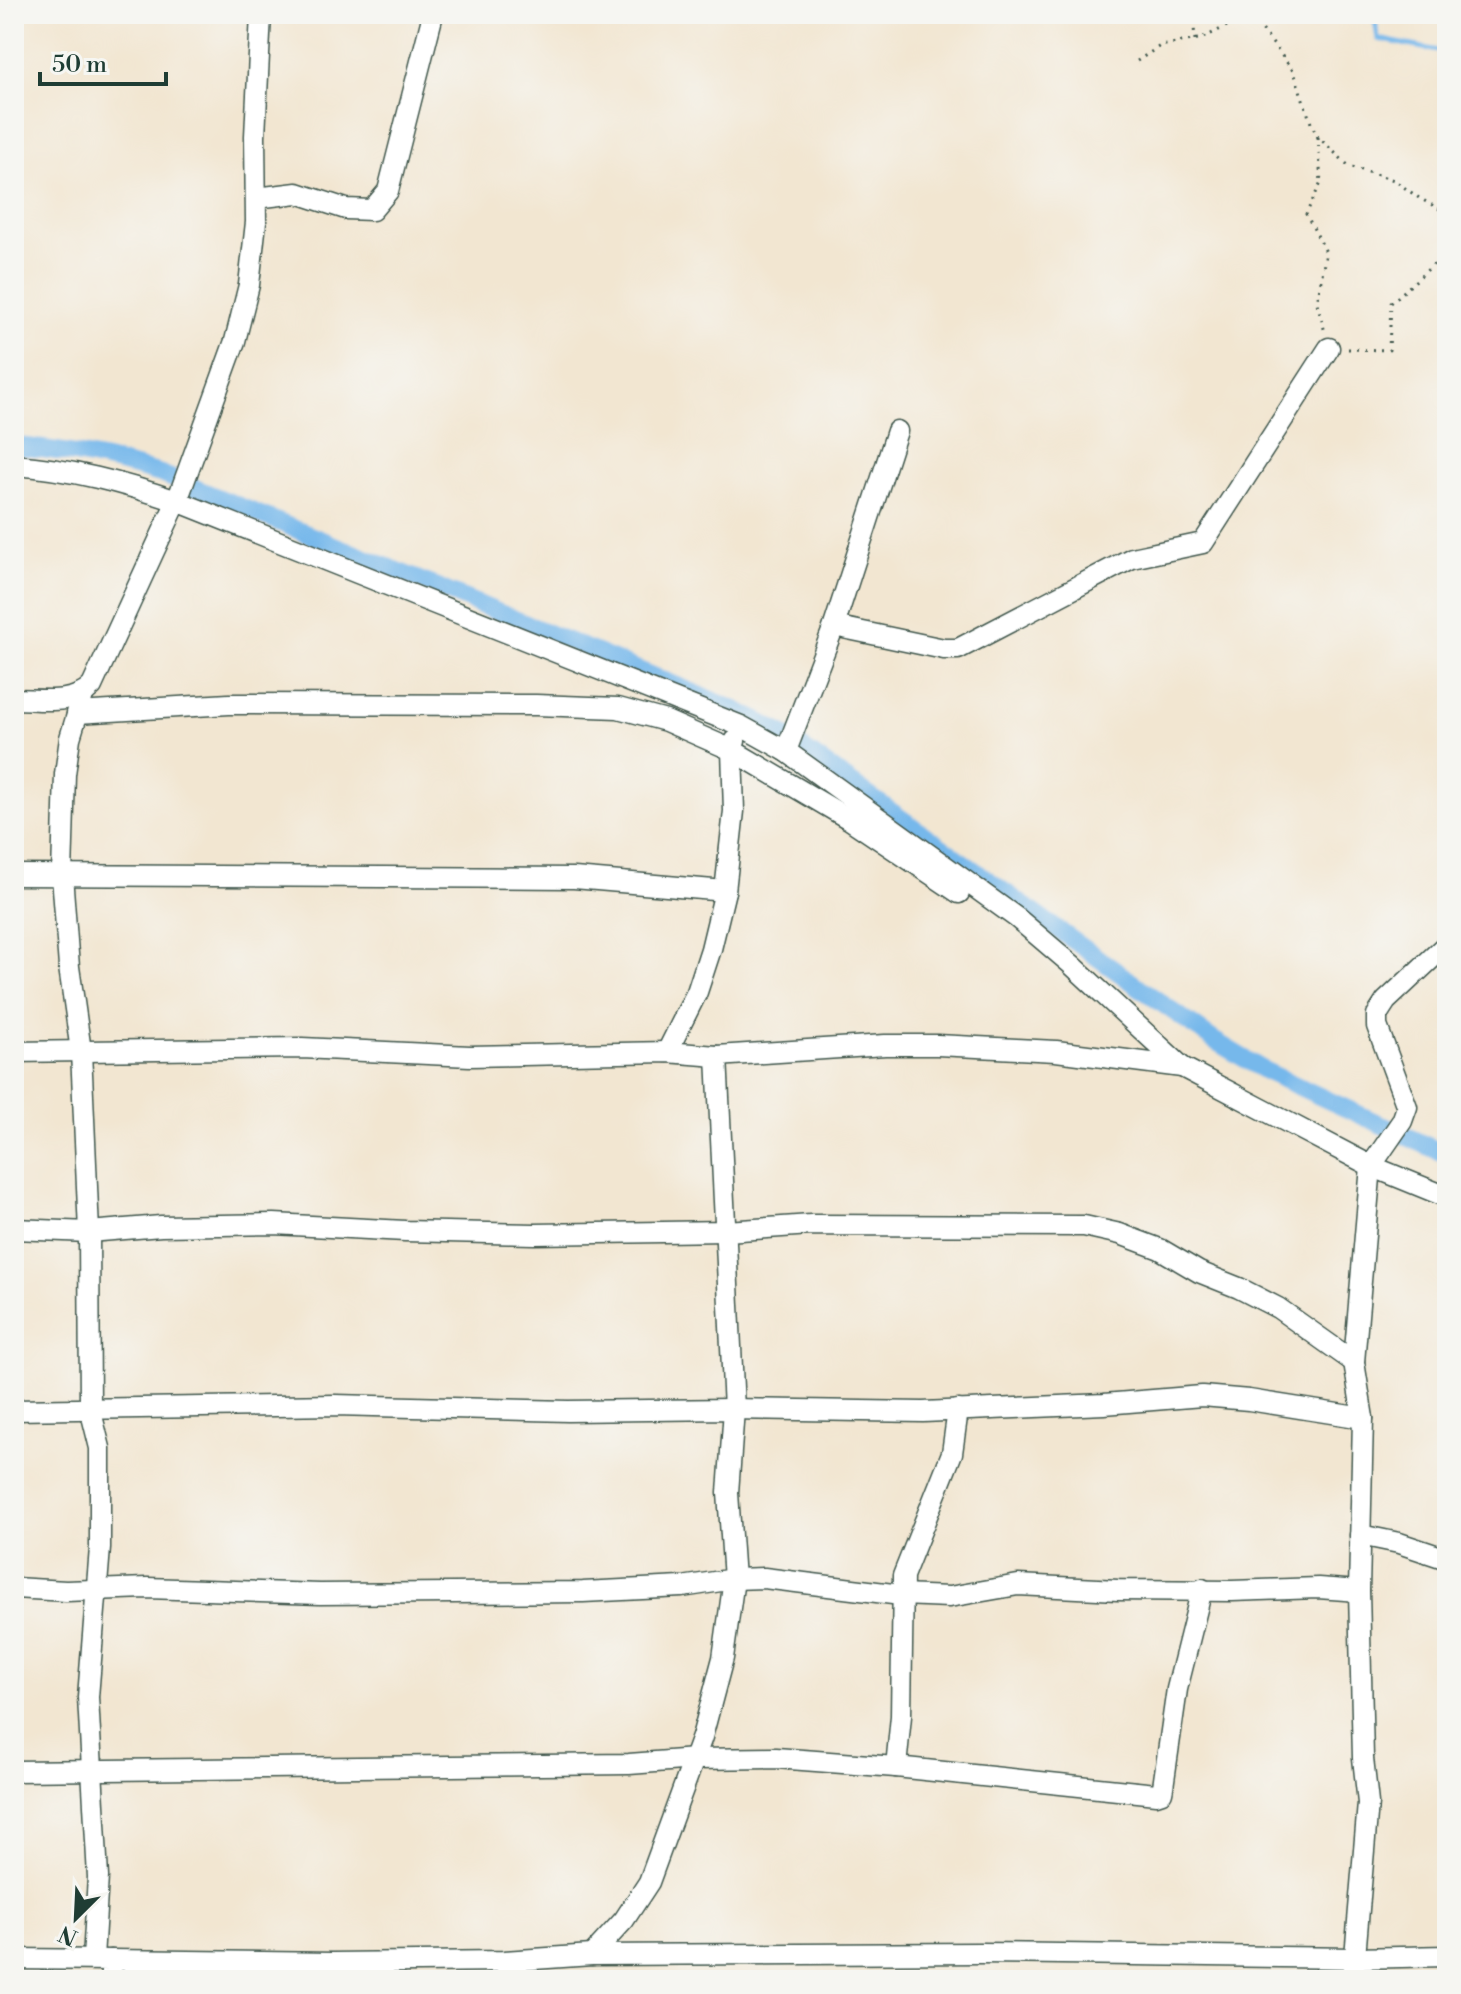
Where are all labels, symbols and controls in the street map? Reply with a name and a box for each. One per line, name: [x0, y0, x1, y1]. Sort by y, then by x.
scale bar: [40, 36, 166, 86]
text: 50 m: [52, 50, 107, 80]
north arrow: [36, 1878, 116, 1958]
text: N: [54, 1919, 82, 1951]

